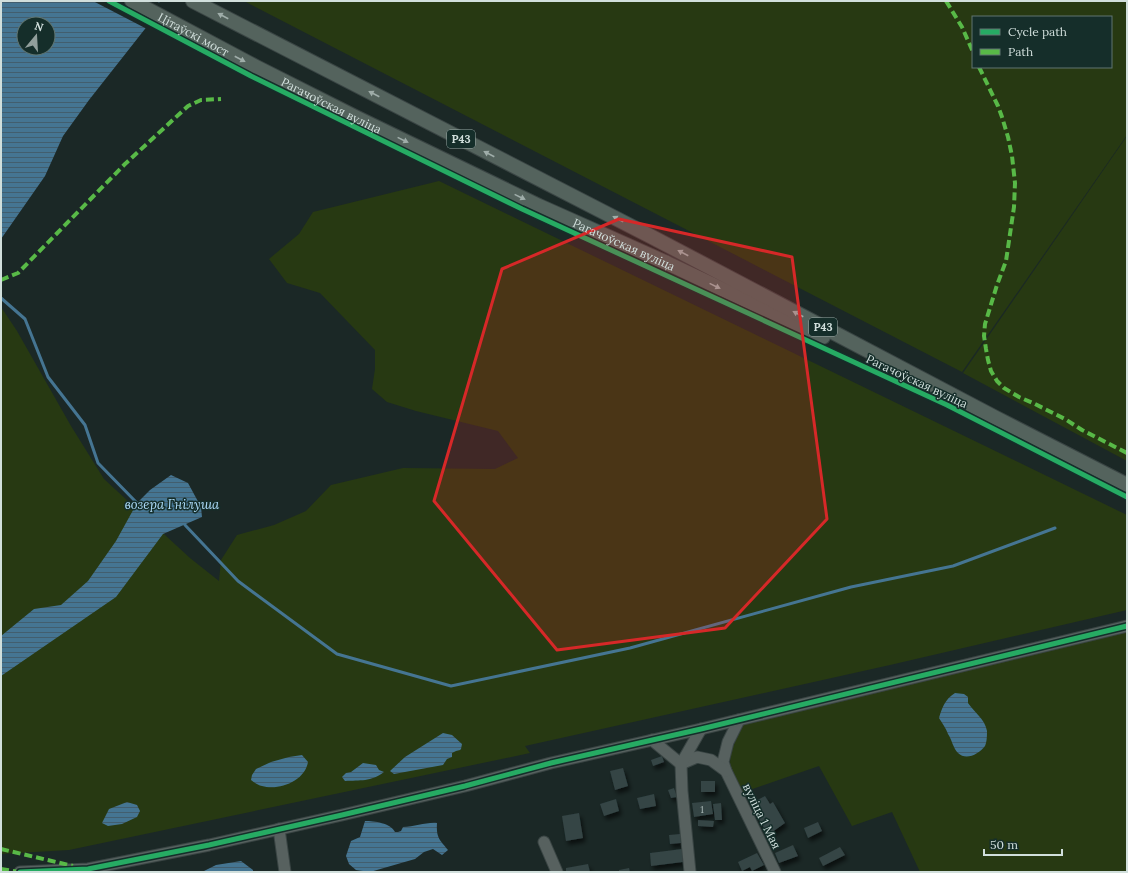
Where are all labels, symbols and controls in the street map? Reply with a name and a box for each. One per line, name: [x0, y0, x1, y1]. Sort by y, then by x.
street label: Цітаўскі мост: [156, 9, 232, 59]
one-way arrow: [217, 13, 228, 19]
north arrow: [16, 16, 56, 56]
legend: [972, 16, 1112, 68]
text: N: [33, 19, 46, 35]
text: Cycle path: [1008, 24, 1067, 39]
text: Path: [1008, 44, 1033, 59]
one-way arrow: [235, 56, 246, 62]
street label: Рагачоўская вуліца: [279, 74, 384, 136]
one-way arrow: [368, 91, 380, 97]
road number: Р43: [447, 130, 475, 148]
one-way arrow: [398, 137, 409, 143]
one-way arrow: [484, 150, 495, 157]
one-way arrow: [515, 194, 526, 200]
street label: Рагачоўская вуліца: [571, 215, 678, 273]
one-way arrow: [612, 216, 623, 222]
one-way arrow: [677, 250, 689, 257]
one-way arrow: [710, 283, 721, 289]
one-way arrow: [792, 311, 804, 317]
road number: Р43: [809, 318, 837, 336]
street label: Рагачоўская вуліца: [864, 351, 970, 411]
water label: возера Гнілуша: [125, 496, 220, 513]
street label: вуліца 1 Мая: [740, 781, 784, 851]
house number: 1: [700, 803, 704, 816]
scale bar: [984, 831, 1062, 857]
text: 50 m: [990, 837, 1018, 852]

